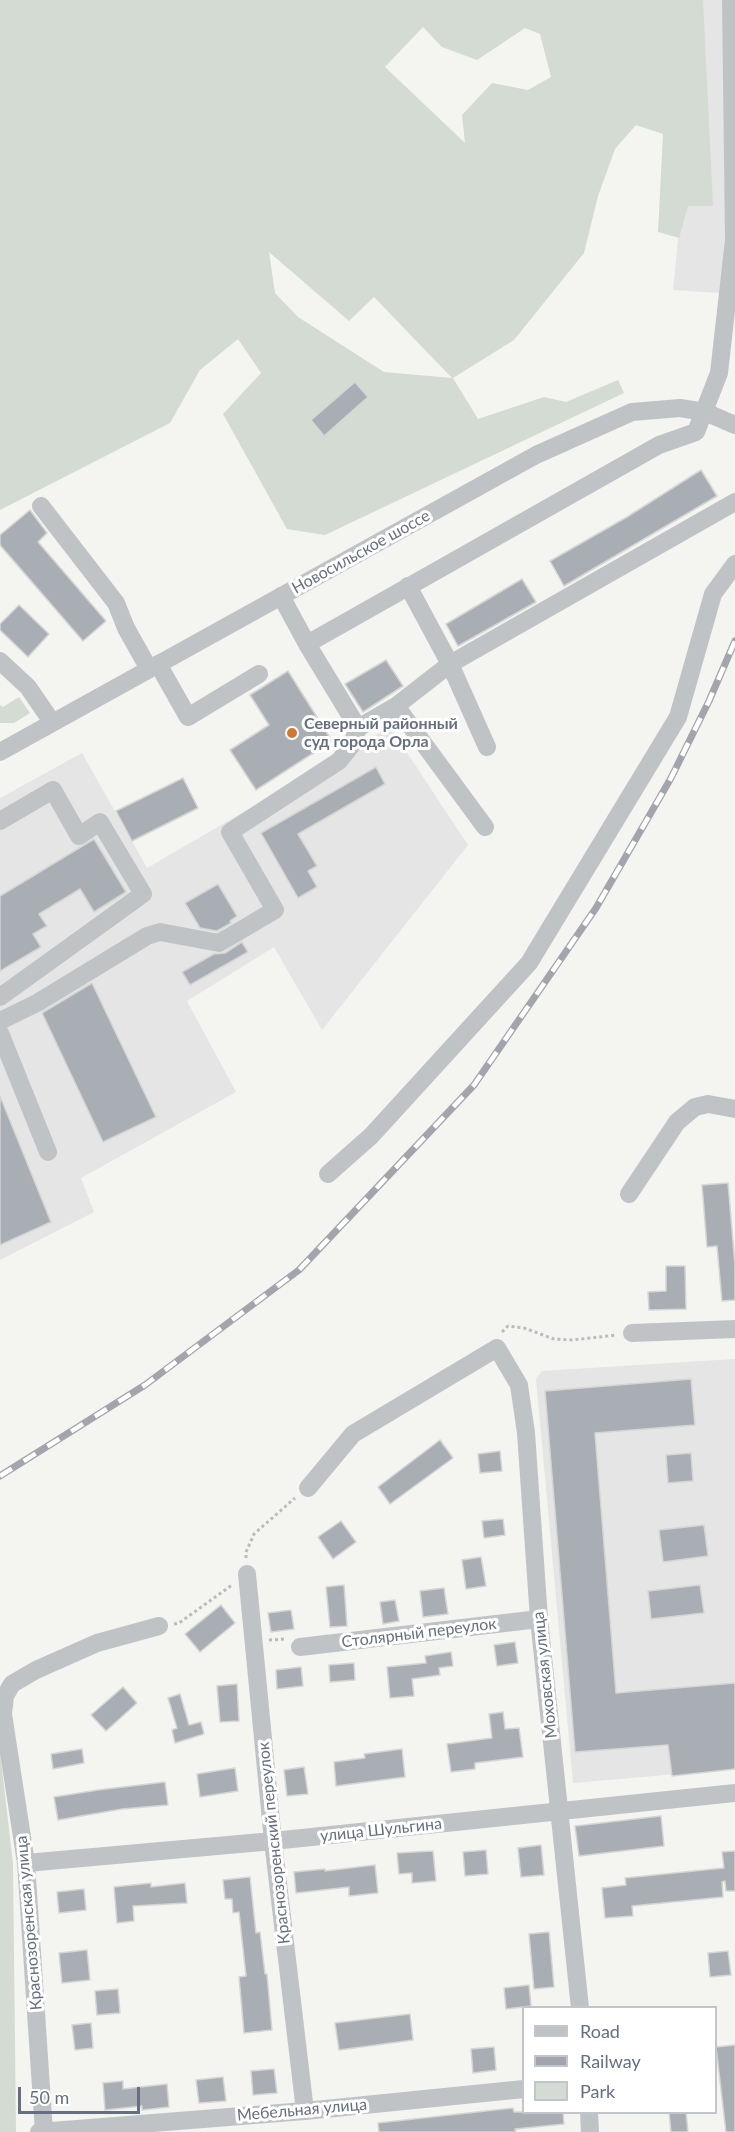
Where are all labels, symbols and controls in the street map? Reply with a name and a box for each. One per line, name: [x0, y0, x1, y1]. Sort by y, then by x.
street label: Новосильское шоссе: [289, 506, 433, 598]
place label: Северный районный суд города Орла: [304, 714, 458, 752]
marker: Северный районный суд города Орла: [285, 726, 299, 740]
street label: Моховская улица: [529, 1611, 561, 1739]
street label: Столярный переулок: [340, 1614, 498, 1652]
street label: Краснозоренский переулок: [254, 1741, 294, 1945]
street label: улица Шульгина: [319, 1814, 443, 1846]
street label: Краснозоренская улица: [12, 1835, 46, 2011]
legend: [522, 2006, 717, 2114]
text: Road: [580, 2020, 620, 2042]
text: Railway: [580, 2050, 641, 2072]
scale bar: [21, 2075, 142, 2113]
text: Park: [580, 2080, 615, 2102]
text: 50 m: [29, 2086, 69, 2108]
street label: Мебельная улица: [236, 2095, 368, 2125]

